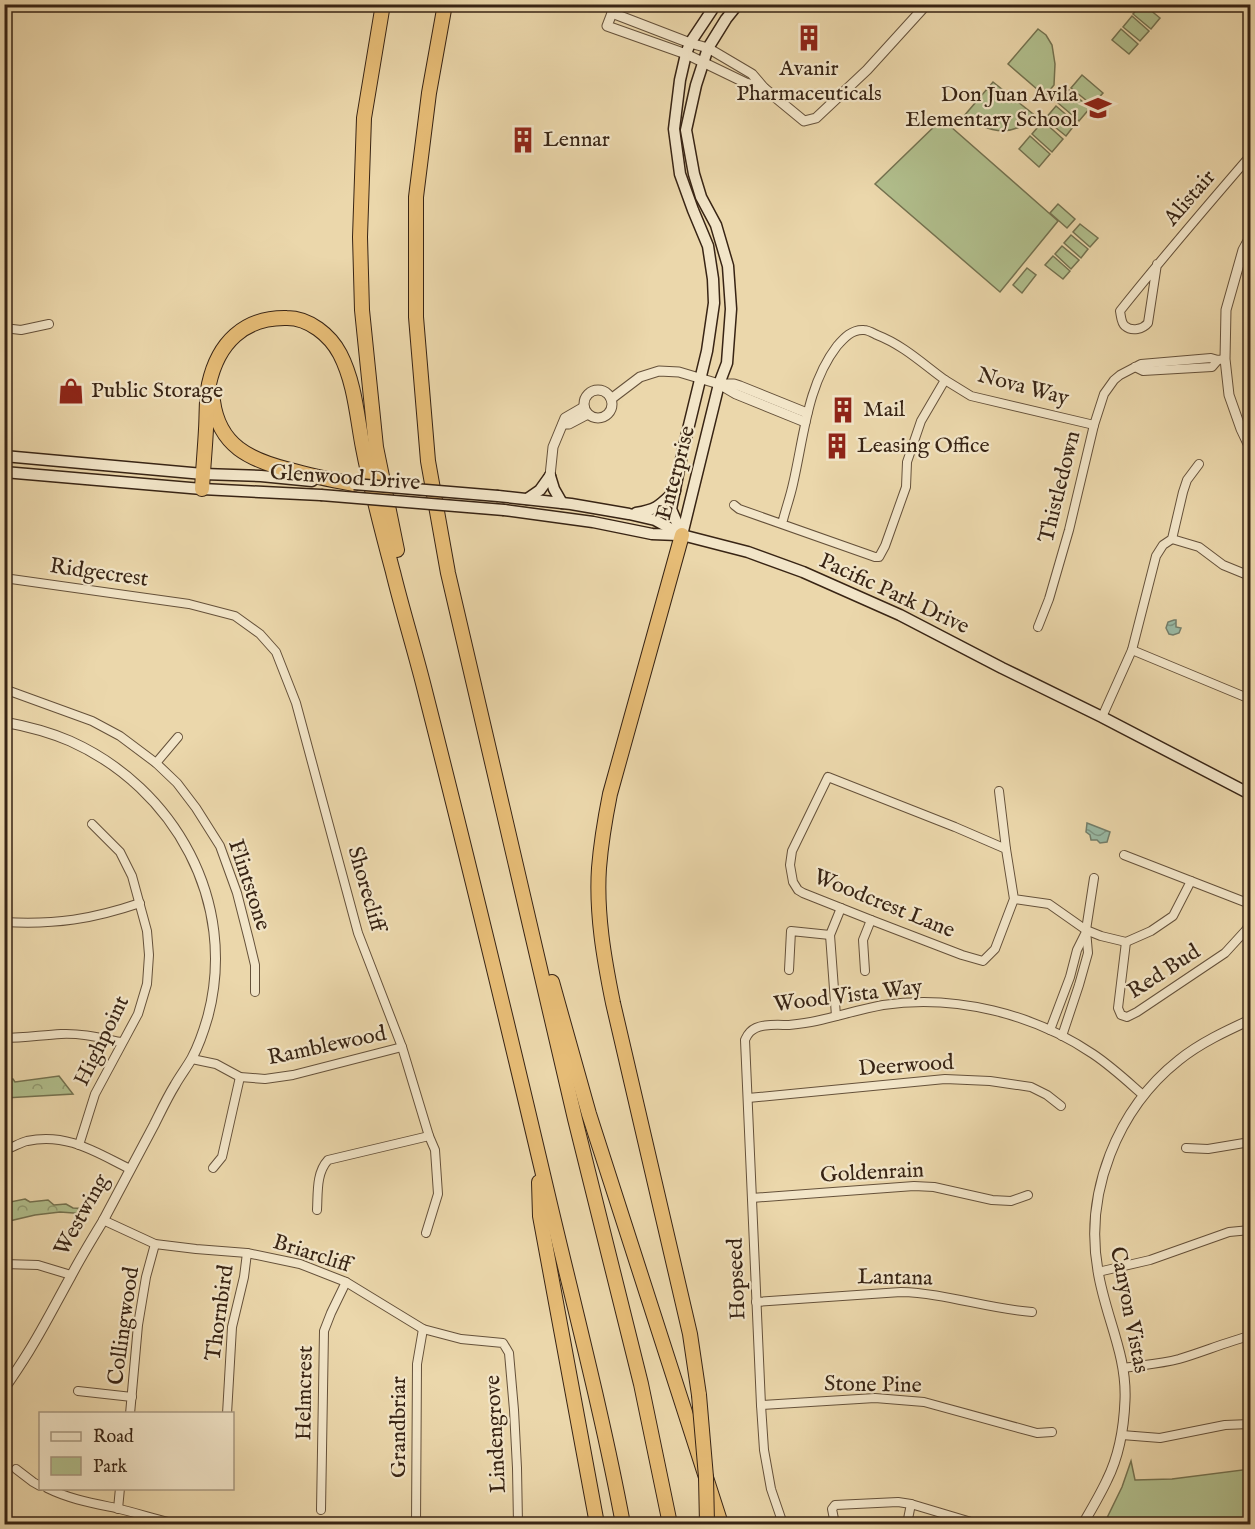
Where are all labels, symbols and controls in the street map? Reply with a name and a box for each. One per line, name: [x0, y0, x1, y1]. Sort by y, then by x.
building icon: Avanir Pharmaceuticals: [794, 23, 824, 53]
place label: Avanir Pharmaceuticals: [736, 55, 882, 108]
place label: Don Juan Avila Elementary School: [905, 81, 1078, 134]
school or university icon: Don Juan Avila Elementary School: [1083, 93, 1113, 123]
building icon: Lennar: [508, 125, 538, 155]
place label: Lennar: [543, 126, 610, 154]
street label: Alistair: [1157, 164, 1222, 233]
street label: Nova Way: [974, 361, 1072, 413]
shop icon: Public Storage: [56, 376, 86, 406]
place label: Public Storage: [91, 377, 223, 405]
building icon: Mail: [828, 395, 858, 425]
place label: Mail: [863, 396, 905, 424]
street label: Enterprise: [650, 423, 702, 523]
street label: Thistledown: [1033, 428, 1088, 546]
building icon: Leasing Office: [822, 431, 852, 461]
place label: Leasing Office: [857, 432, 989, 460]
street label: Glenwood Drive: [269, 459, 421, 497]
street label: Pacific Park Drive: [815, 547, 973, 641]
street label: Ridgecrest: [48, 552, 150, 594]
street label: Flintstone: [221, 836, 277, 934]
street label: Shorecliff: [341, 843, 392, 938]
street label: Woodcrest Lane: [809, 863, 959, 945]
street label: Red Bud: [1122, 938, 1206, 1006]
street label: Wood Vista Way: [772, 973, 924, 1019]
street label: Highpoint: [68, 991, 136, 1091]
street label: Ramblewood: [265, 1020, 389, 1072]
street label: Deerwood: [857, 1049, 955, 1083]
street label: Goldenrain: [819, 1156, 925, 1190]
street label: Westwing: [48, 1168, 116, 1261]
street label: Briarcliff: [269, 1228, 357, 1281]
street label: Hopseed: [722, 1237, 752, 1320]
street label: Canyon Vistas: [1103, 1244, 1155, 1376]
street label: Thornbird: [199, 1263, 241, 1363]
street label: Lantana: [857, 1263, 933, 1293]
street label: Collingwood: [102, 1265, 146, 1387]
street label: Helmcrest: [290, 1345, 320, 1441]
street label: Stone Pine: [824, 1370, 922, 1400]
street label: Lindengrove: [479, 1374, 513, 1494]
street label: Grandbriar: [385, 1376, 413, 1478]
legend: [39, 1412, 234, 1490]
text: Road: [93, 1426, 134, 1449]
text: Park: [93, 1456, 128, 1479]

